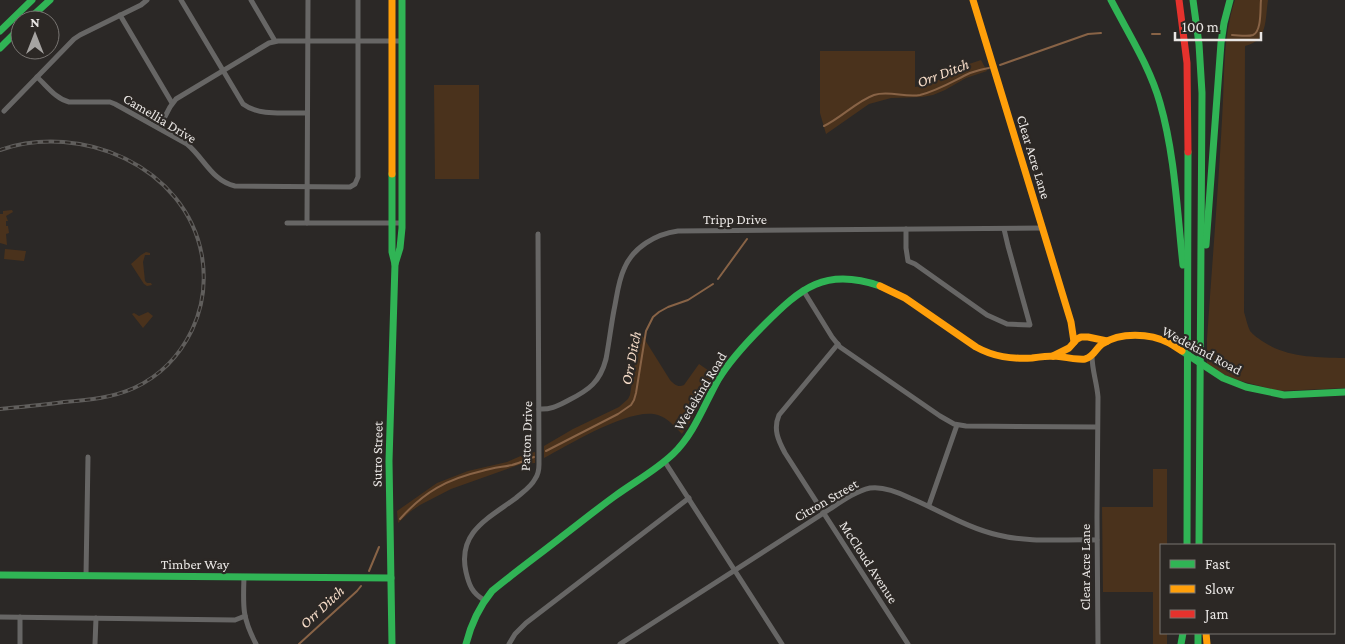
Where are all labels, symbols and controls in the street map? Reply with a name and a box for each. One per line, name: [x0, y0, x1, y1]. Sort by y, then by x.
north arrow: [10, 10, 60, 60]
scale bar: [1175, 10, 1261, 42]
text: N: [30, 14, 40, 30]
text: 100 m: [1182, 19, 1219, 35]
water label: Orr Ditch: [915, 56, 971, 90]
street label: Camellia Drive: [120, 90, 200, 146]
street label: Clear Acre Lane: [1014, 113, 1054, 201]
street label: Tripp Drive: [703, 211, 767, 227]
street label: Wedekind Road: [1159, 322, 1245, 378]
water label: Orr Ditch: [618, 330, 644, 386]
street label: Wedekind Road: [670, 349, 730, 433]
street label: Patton Drive: [517, 401, 535, 471]
street label: Sutro Street: [368, 421, 386, 487]
street label: Citron Street: [791, 475, 861, 525]
street label: McCloud Avenue: [836, 518, 902, 606]
street label: Clear Acre Lane: [1077, 524, 1093, 610]
legend: [1160, 544, 1335, 634]
street label: Timber Way: [161, 556, 230, 572]
text: Fast: [1205, 556, 1231, 572]
text: Slow: [1205, 581, 1235, 597]
water label: Orr Ditch: [297, 583, 347, 631]
text: Jam: [1203, 606, 1228, 623]

